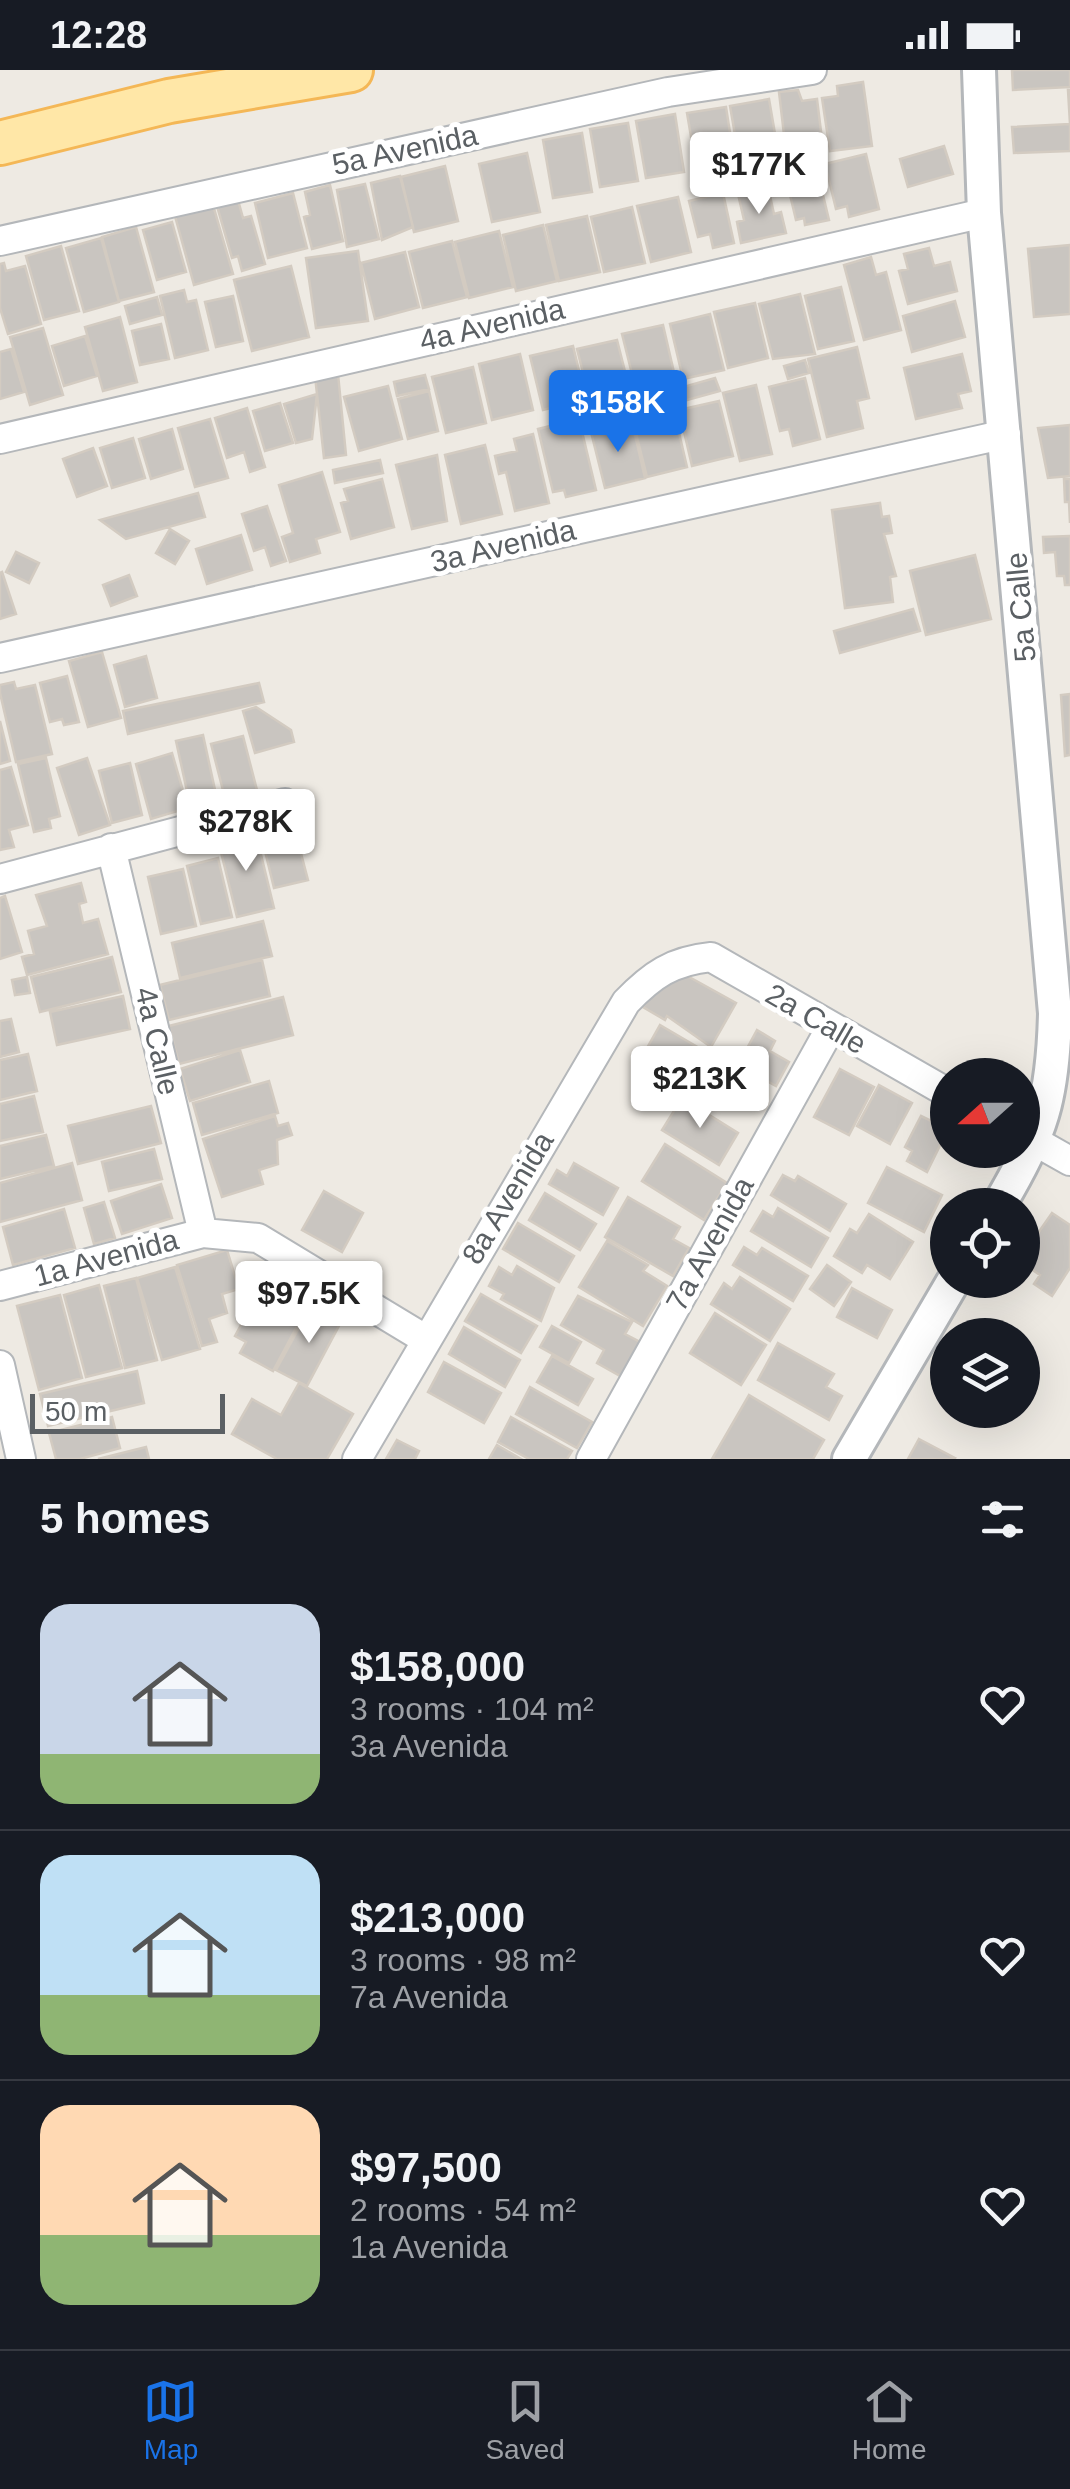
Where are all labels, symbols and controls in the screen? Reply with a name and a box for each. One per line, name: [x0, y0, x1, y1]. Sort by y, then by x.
text: 12:28: [50, 14, 147, 56]
street label: 5a Avenida: [329, 118, 481, 181]
pin: $177K: [689, 132, 829, 217]
text: $177K: [712, 146, 806, 182]
street label: 4a Avenida: [416, 292, 568, 357]
pin: $158K: [548, 370, 688, 455]
text: $158K: [571, 384, 665, 420]
street label: 3a Avenida: [427, 513, 579, 578]
street label: 5a Calle: [999, 551, 1042, 663]
pin: $278K: [176, 789, 316, 874]
text: $278K: [199, 803, 293, 839]
street label: 2a Calle: [760, 977, 872, 1060]
street label: 4a Calle: [129, 984, 186, 1098]
pin: $213K: [630, 1046, 770, 1131]
north arrow: [930, 1058, 1040, 1168]
map controls: [930, 1058, 1040, 1428]
text: $213K: [653, 1060, 747, 1096]
street label: 8a Avenida: [455, 1126, 560, 1270]
street label: 7a Avenida: [659, 1171, 760, 1316]
button: locate: [930, 1188, 1040, 1298]
street label: 1a Avenida: [30, 1222, 182, 1293]
pin: $97.5K: [228, 1261, 390, 1346]
text: $97.5K: [257, 1275, 361, 1311]
button: layers: [930, 1318, 1040, 1428]
scale bar: [30, 1389, 225, 1434]
text: 50 m: [45, 1396, 107, 1427]
icon: filters: [975, 1492, 1030, 1547]
text: 5 homes: [40, 1495, 210, 1542]
text: $158,000: [350, 1643, 525, 1690]
icon: home: [120, 1644, 240, 1764]
icon: heart: [975, 1677, 1030, 1732]
text: 3 rooms · 104 m²: [350, 1691, 594, 1727]
text: 3a Avenida: [350, 1728, 508, 1764]
text: $213,000: [350, 1894, 525, 1941]
icon: home: [120, 1895, 240, 2015]
icon: heart: [975, 1928, 1030, 1983]
text: 3 rooms · 98 m²: [350, 1942, 576, 1978]
text: 7a Avenida: [350, 1979, 508, 2015]
text: $97,500: [350, 2144, 502, 2191]
icon: home: [120, 2145, 240, 2265]
icon: heart: [975, 2178, 1030, 2233]
text: 2 rooms · 54 m²: [350, 2192, 576, 2228]
text: 1a Avenida: [350, 2229, 508, 2265]
tab: Map: [143, 2374, 198, 2466]
tab: Saved: [485, 2374, 565, 2466]
tab: Home: [852, 2374, 926, 2466]

